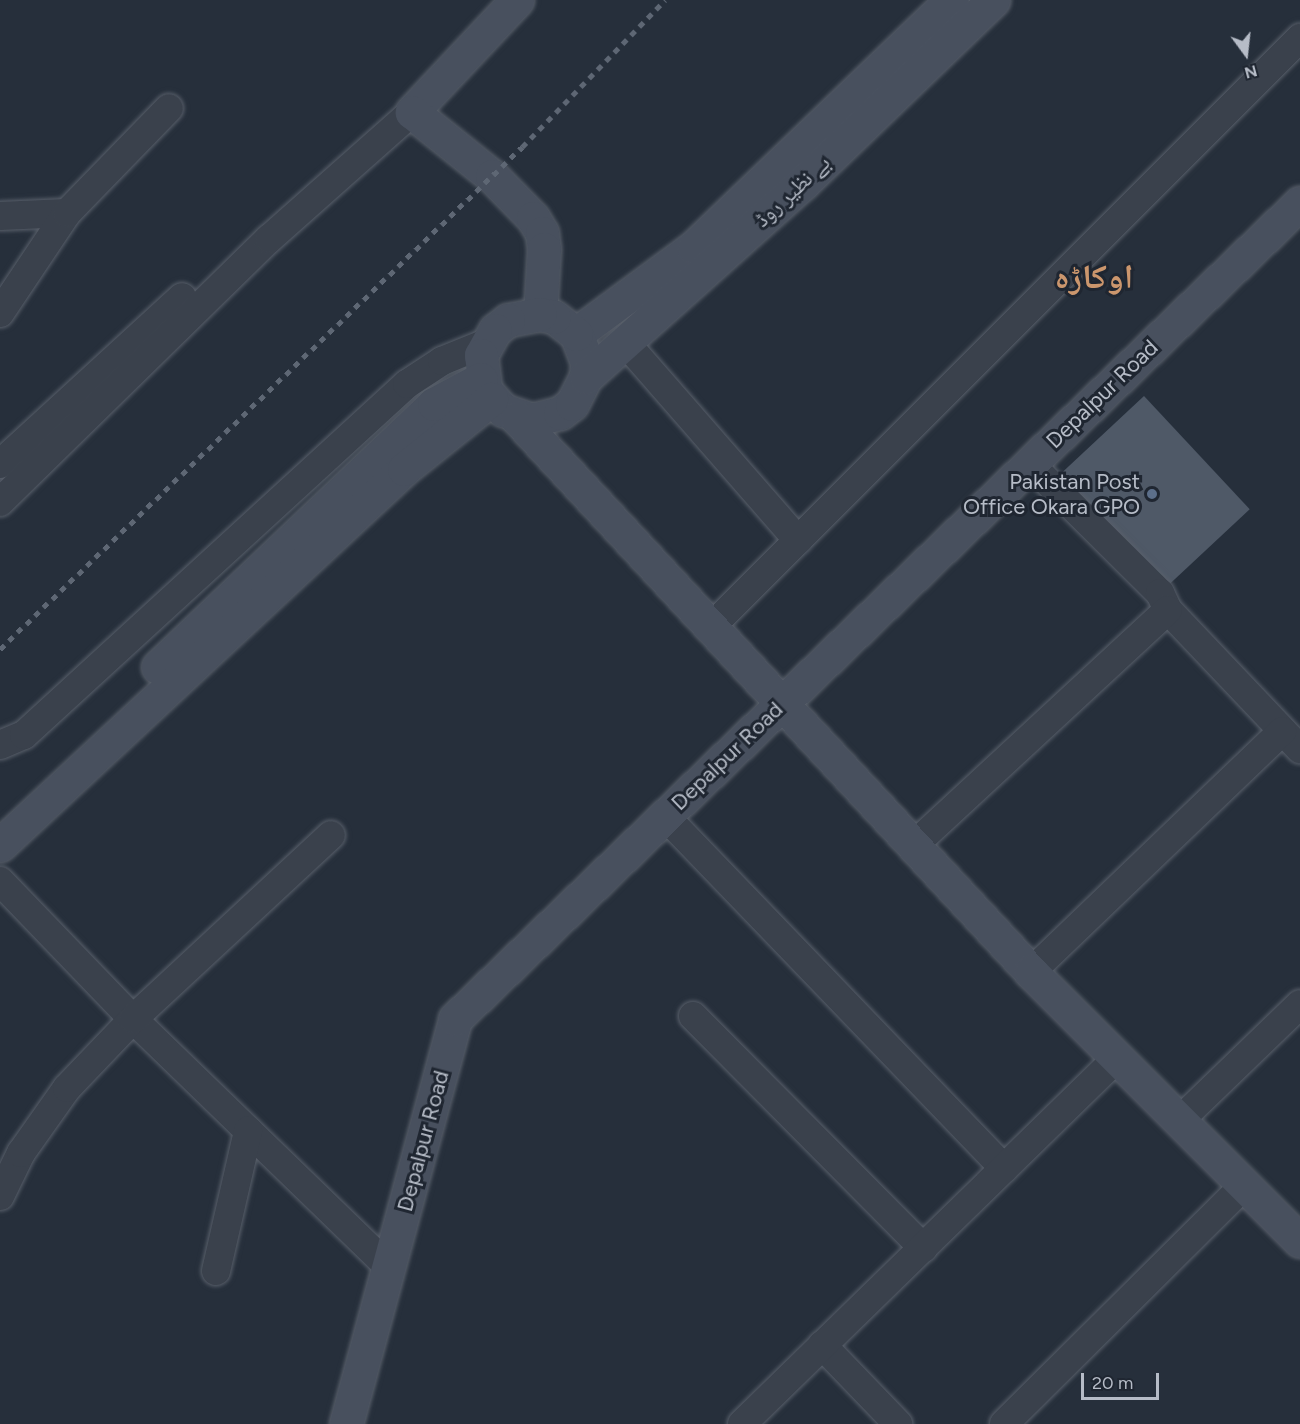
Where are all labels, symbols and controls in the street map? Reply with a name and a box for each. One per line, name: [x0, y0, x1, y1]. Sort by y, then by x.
north arrow: [1216, 24, 1276, 84]
text: N: [1242, 61, 1259, 83]
street label: بے نظیر روڈ: [749, 149, 835, 233]
district label: اوکاڑہ: [1055, 257, 1133, 297]
street label: Depalpur Road: [1041, 334, 1163, 454]
place label: Pakistan Post Office Okara GPO: [963, 468, 1140, 520]
marker: Pakistan Post Office Okara GPO: [1145, 487, 1159, 501]
street label: Depalpur Road: [666, 696, 788, 816]
street label: Depalpur Road: [391, 1068, 455, 1214]
scale bar: [1084, 1361, 1162, 1399]
text: 20 m: [1092, 1372, 1133, 1394]

